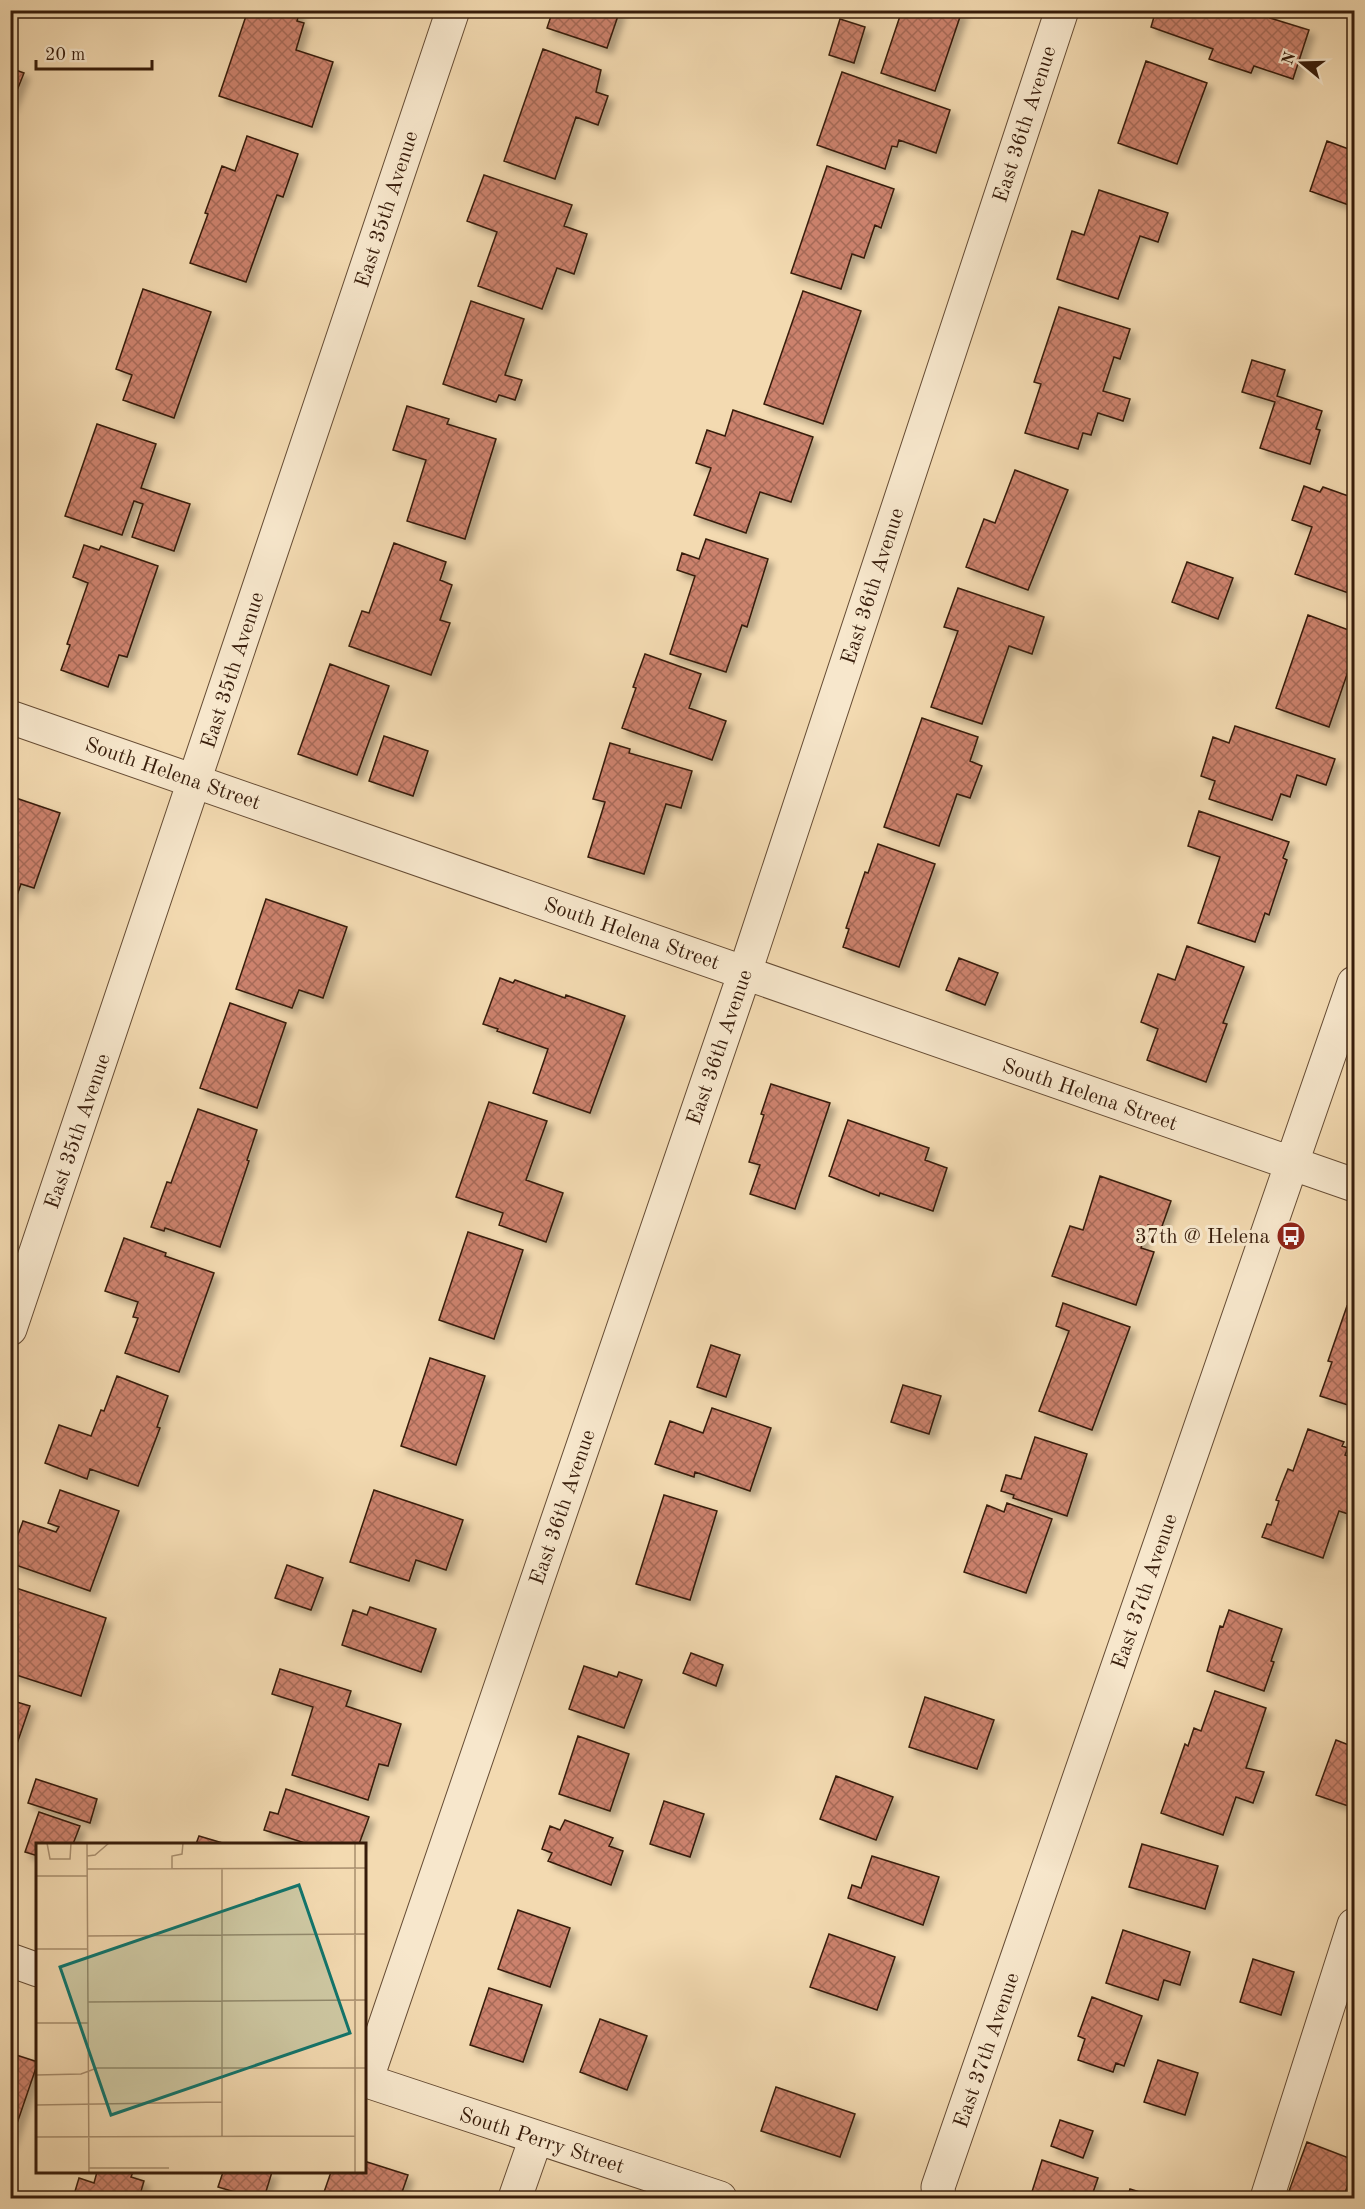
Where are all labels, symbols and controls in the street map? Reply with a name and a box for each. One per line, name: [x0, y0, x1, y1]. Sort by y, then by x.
scale bar: [36, 33, 152, 71]
north arrow: [1272, 33, 1332, 93]
street label: East 36th Avenue: [990, 44, 1061, 205]
text: 20 m: [45, 46, 85, 64]
text: N: [1280, 50, 1300, 67]
street label: East 35th Avenue: [352, 129, 423, 290]
street label: East 36th Avenue: [838, 506, 909, 667]
street label: East 35th Avenue: [198, 590, 269, 751]
street label: South Helena Street: [82, 735, 263, 814]
street label: South Helena Street: [541, 895, 722, 974]
street label: East 36th Avenue: [684, 967, 757, 1128]
street label: East 35th Avenue: [42, 1051, 115, 1212]
street label: South Helena Street: [999, 1056, 1180, 1135]
bus stop icon: 37th @ Helena: [1275, 1220, 1307, 1252]
place label: 37th @ Helena: [1135, 1227, 1270, 1248]
street label: East 36th Avenue: [527, 1427, 600, 1588]
street label: East 37th Avenue: [1109, 1511, 1182, 1672]
inset map: [36, 1843, 366, 2173]
street label: East 37th Avenue: [951, 1970, 1024, 2131]
street label: South Perry Street: [456, 2105, 627, 2178]

